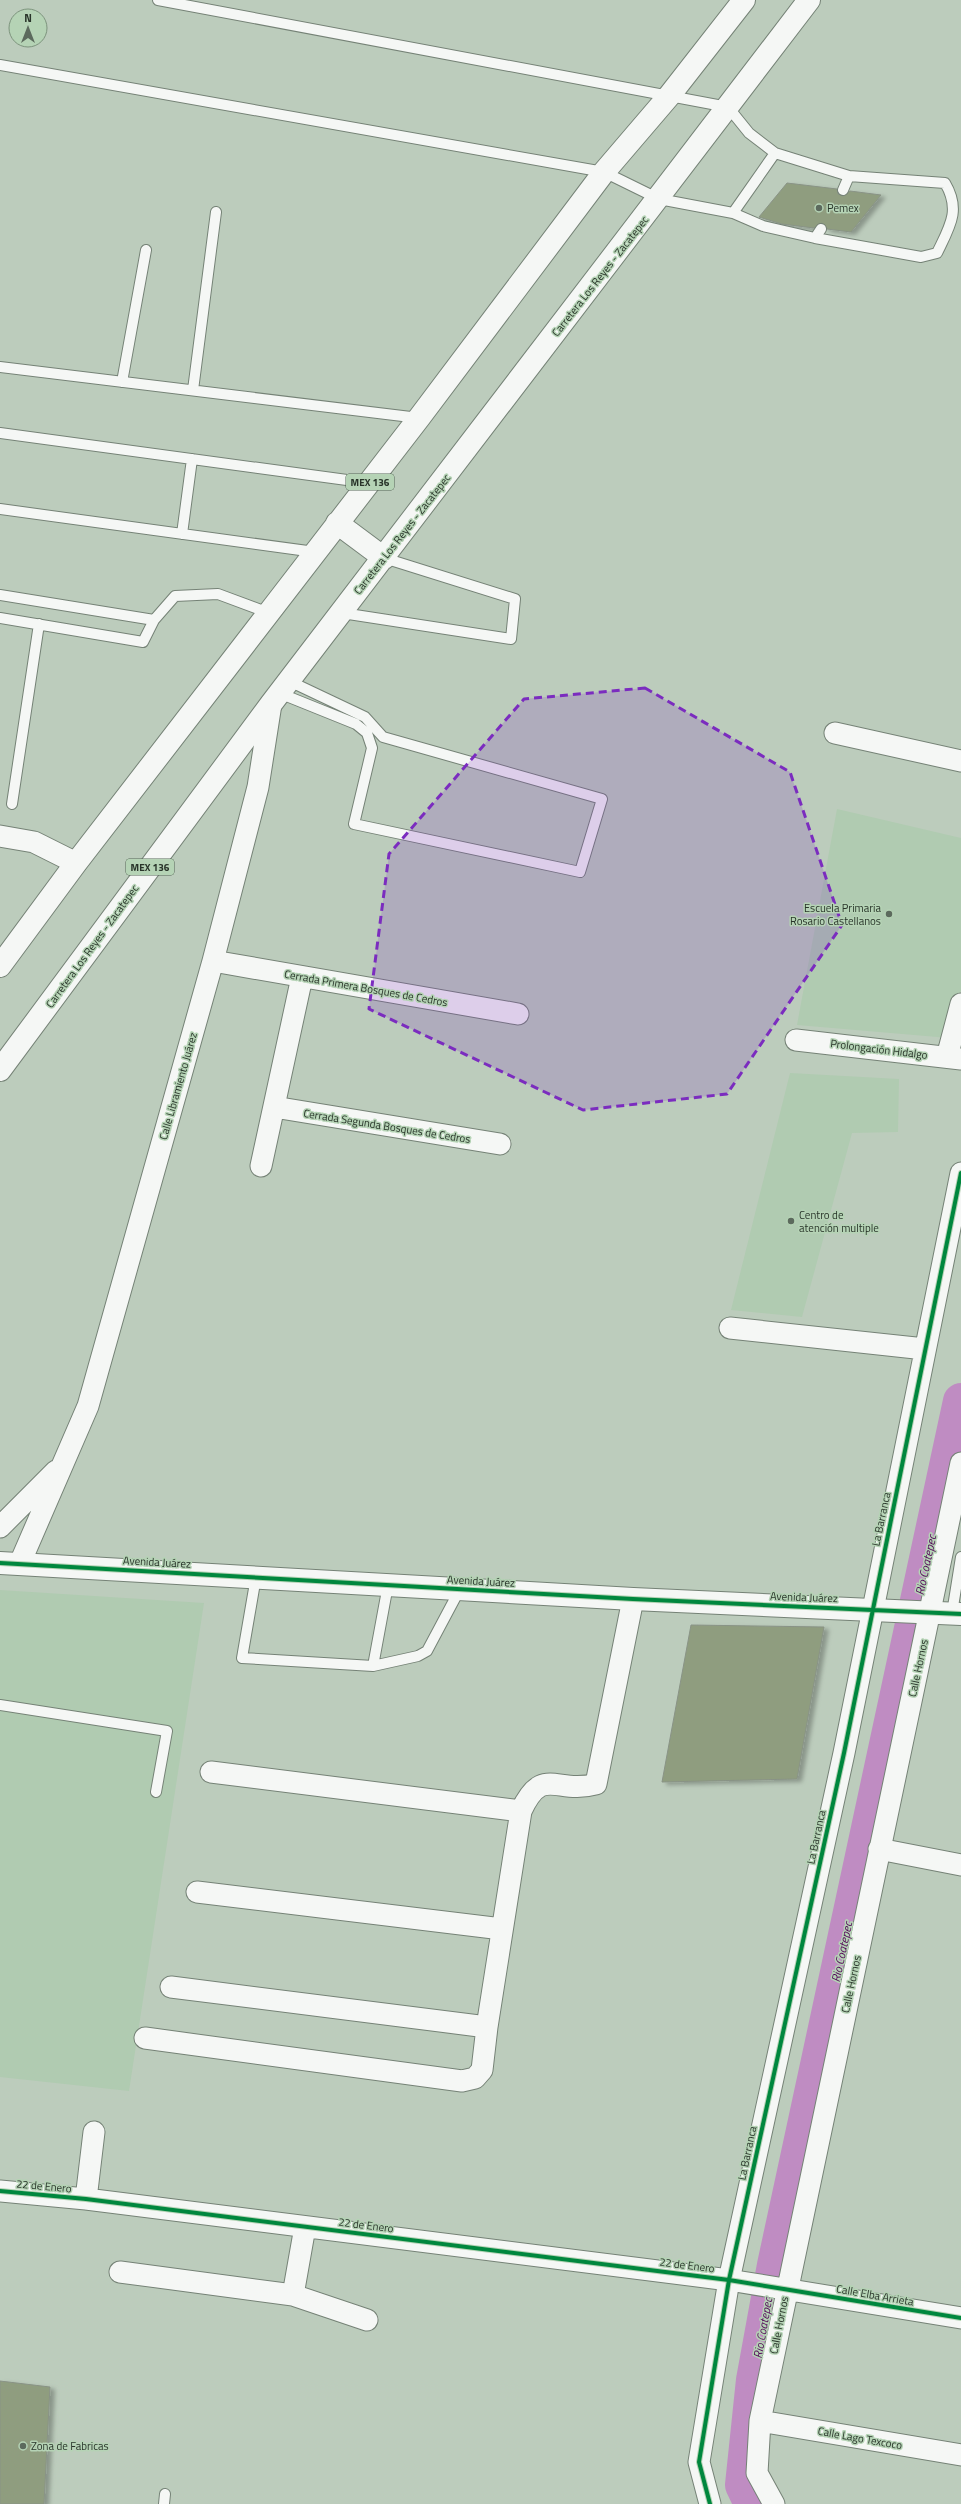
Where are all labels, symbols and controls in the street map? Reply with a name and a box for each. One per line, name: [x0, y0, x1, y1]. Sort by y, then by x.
north arrow: [8, 8, 48, 48]
text: N: [24, 10, 32, 26]
place label: Pemex: [827, 200, 859, 216]
marker: Pemex: [814, 203, 824, 213]
street label: Carretera Los Reyes - Zacatepec: [548, 212, 652, 340]
street label: Carretera Los Reyes - Zacatepec: [350, 470, 454, 598]
road number: MEX 136: [346, 474, 394, 490]
road number: MEX 136: [126, 859, 174, 875]
street label: Carretera Los Reyes - Zacatepec: [42, 881, 142, 1011]
place label: Escuela Primaria Rosario Castellanos: [790, 900, 881, 929]
marker: Escuela Primaria Rosario Castellanos: [884, 909, 894, 919]
street label: Cerrada Primera Bosques de Cedros: [283, 966, 449, 1010]
street label: Calle Libramiento Juárez: [155, 1030, 201, 1142]
street label: Prolongación Hidalgo: [829, 1035, 929, 1063]
street label: Cerrada Segunda Bosques de Cedros: [302, 1105, 472, 1147]
place label: Centro de atención multiple: [799, 1207, 879, 1236]
marker: Centro de atención multiple: [786, 1216, 796, 1226]
street label: La Barranca: [867, 1490, 895, 1547]
water label: Rio Coatepec: [910, 1532, 941, 1597]
street label: Avenida Juárez: [123, 1552, 191, 1572]
street label: Avenida Juárez: [447, 1571, 515, 1591]
street label: Avenida Juárez: [770, 1588, 838, 1606]
street label: Calle Hornos: [904, 1638, 932, 1698]
street label: La Barranca: [802, 1808, 830, 1865]
water label: Rio Coatepec: [826, 1919, 857, 1984]
street label: Calle Hornos: [837, 1954, 865, 2014]
street label: La Barranca: [733, 2124, 761, 2181]
street label: 22 de Enero: [16, 2176, 73, 2196]
street label: 22 de Enero: [337, 2214, 395, 2236]
street label: 22 de Enero: [658, 2254, 716, 2276]
street label: Calle Elba Arrieta: [835, 2280, 915, 2310]
water label: Rio Coatepec: [748, 2295, 777, 2360]
street label: Calle Hornos: [766, 2295, 792, 2355]
street label: Calle Lago Texcoco: [817, 2423, 904, 2453]
place label: Zona de Fabricas: [31, 2438, 109, 2454]
marker: Zona de Fabricas: [18, 2441, 28, 2451]

